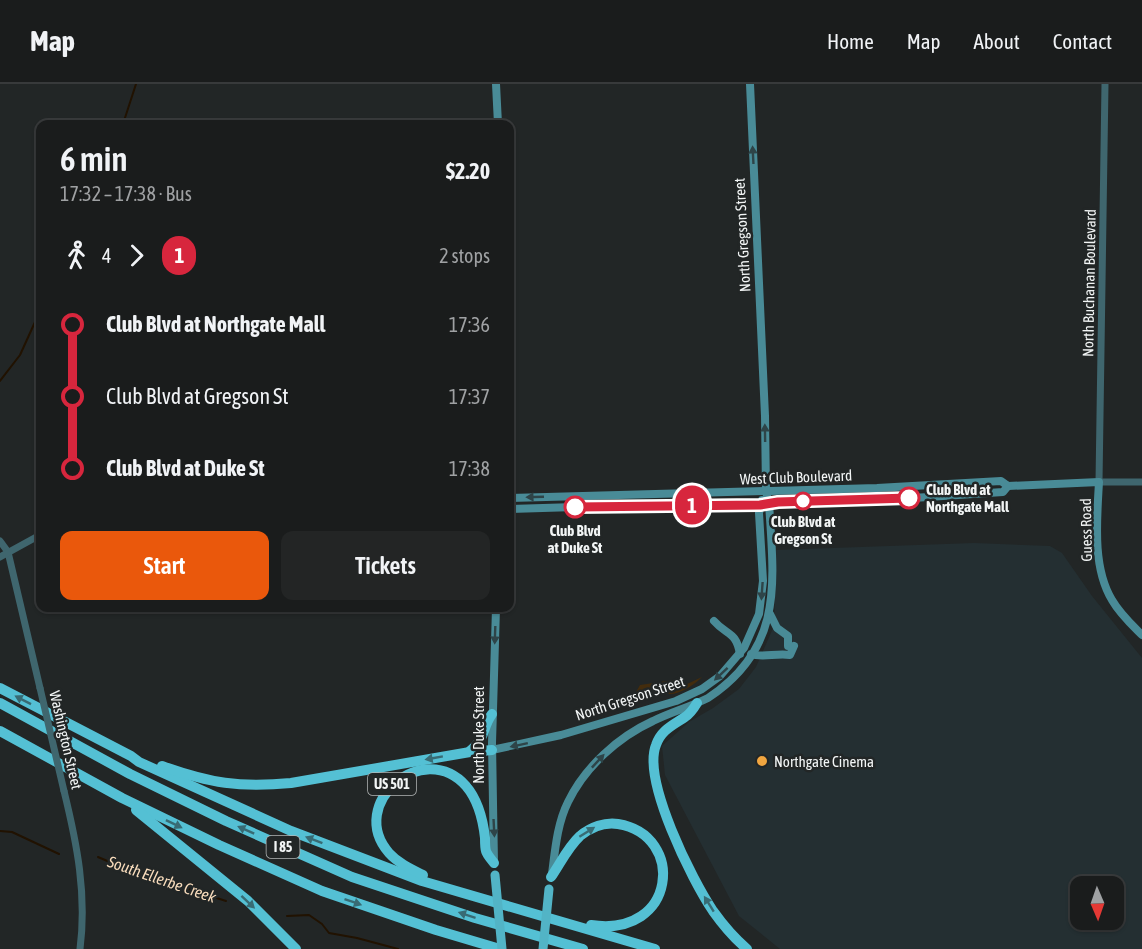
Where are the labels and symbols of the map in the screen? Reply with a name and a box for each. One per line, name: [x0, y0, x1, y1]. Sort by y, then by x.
one-way arrow: [749, 145, 758, 164]
street label: North Gregson Street: [731, 178, 753, 292]
street label: North Buchanan Boulevard: [1079, 209, 1099, 357]
one-way arrow: [761, 424, 770, 443]
street label: West Club Boulevard: [739, 467, 853, 487]
place label: Club Blvd at Northgate Mall: [926, 481, 1010, 515]
line badge: 1: [672, 486, 712, 524]
marker: Club Blvd at Northgate Mall: [898, 487, 920, 509]
one-way arrow: [525, 492, 544, 502]
marker: Club Blvd at Gregson St: [794, 492, 812, 510]
marker: Club Blvd at Duke St: [564, 496, 586, 518]
street label: Guess Road: [1077, 498, 1095, 562]
place label: Club Blvd at Gregson St: [771, 513, 836, 547]
place label: Club Blvd at Duke St: [548, 522, 603, 556]
one-way arrow: [757, 581, 767, 600]
one-way arrow: [490, 625, 499, 644]
one-way arrow: [713, 667, 728, 681]
street label: North Gregson Street: [573, 672, 687, 724]
street label: North Duke Street: [470, 686, 487, 784]
street label: Washington Street: [46, 689, 86, 791]
one-way arrow: [14, 695, 31, 705]
one-way arrow: [509, 741, 528, 750]
place label: Northgate Cinema: [774, 753, 874, 770]
one-way arrow: [424, 754, 443, 763]
one-way arrow: [591, 754, 605, 769]
marker: Northgate Cinema: [755, 754, 769, 768]
road number: US 501: [368, 773, 416, 795]
one-way arrow: [489, 818, 498, 837]
one-way arrow: [166, 820, 183, 829]
one-way arrow: [236, 825, 254, 835]
one-way arrow: [579, 827, 595, 838]
one-way arrow: [304, 835, 322, 845]
road number: I 85: [266, 836, 300, 858]
water label: South Ellerbe Creek: [105, 852, 219, 906]
north arrow: [1070, 876, 1124, 930]
one-way arrow: [241, 895, 256, 909]
one-way arrow: [704, 896, 715, 912]
one-way arrow: [344, 897, 362, 907]
one-way arrow: [458, 910, 476, 919]

